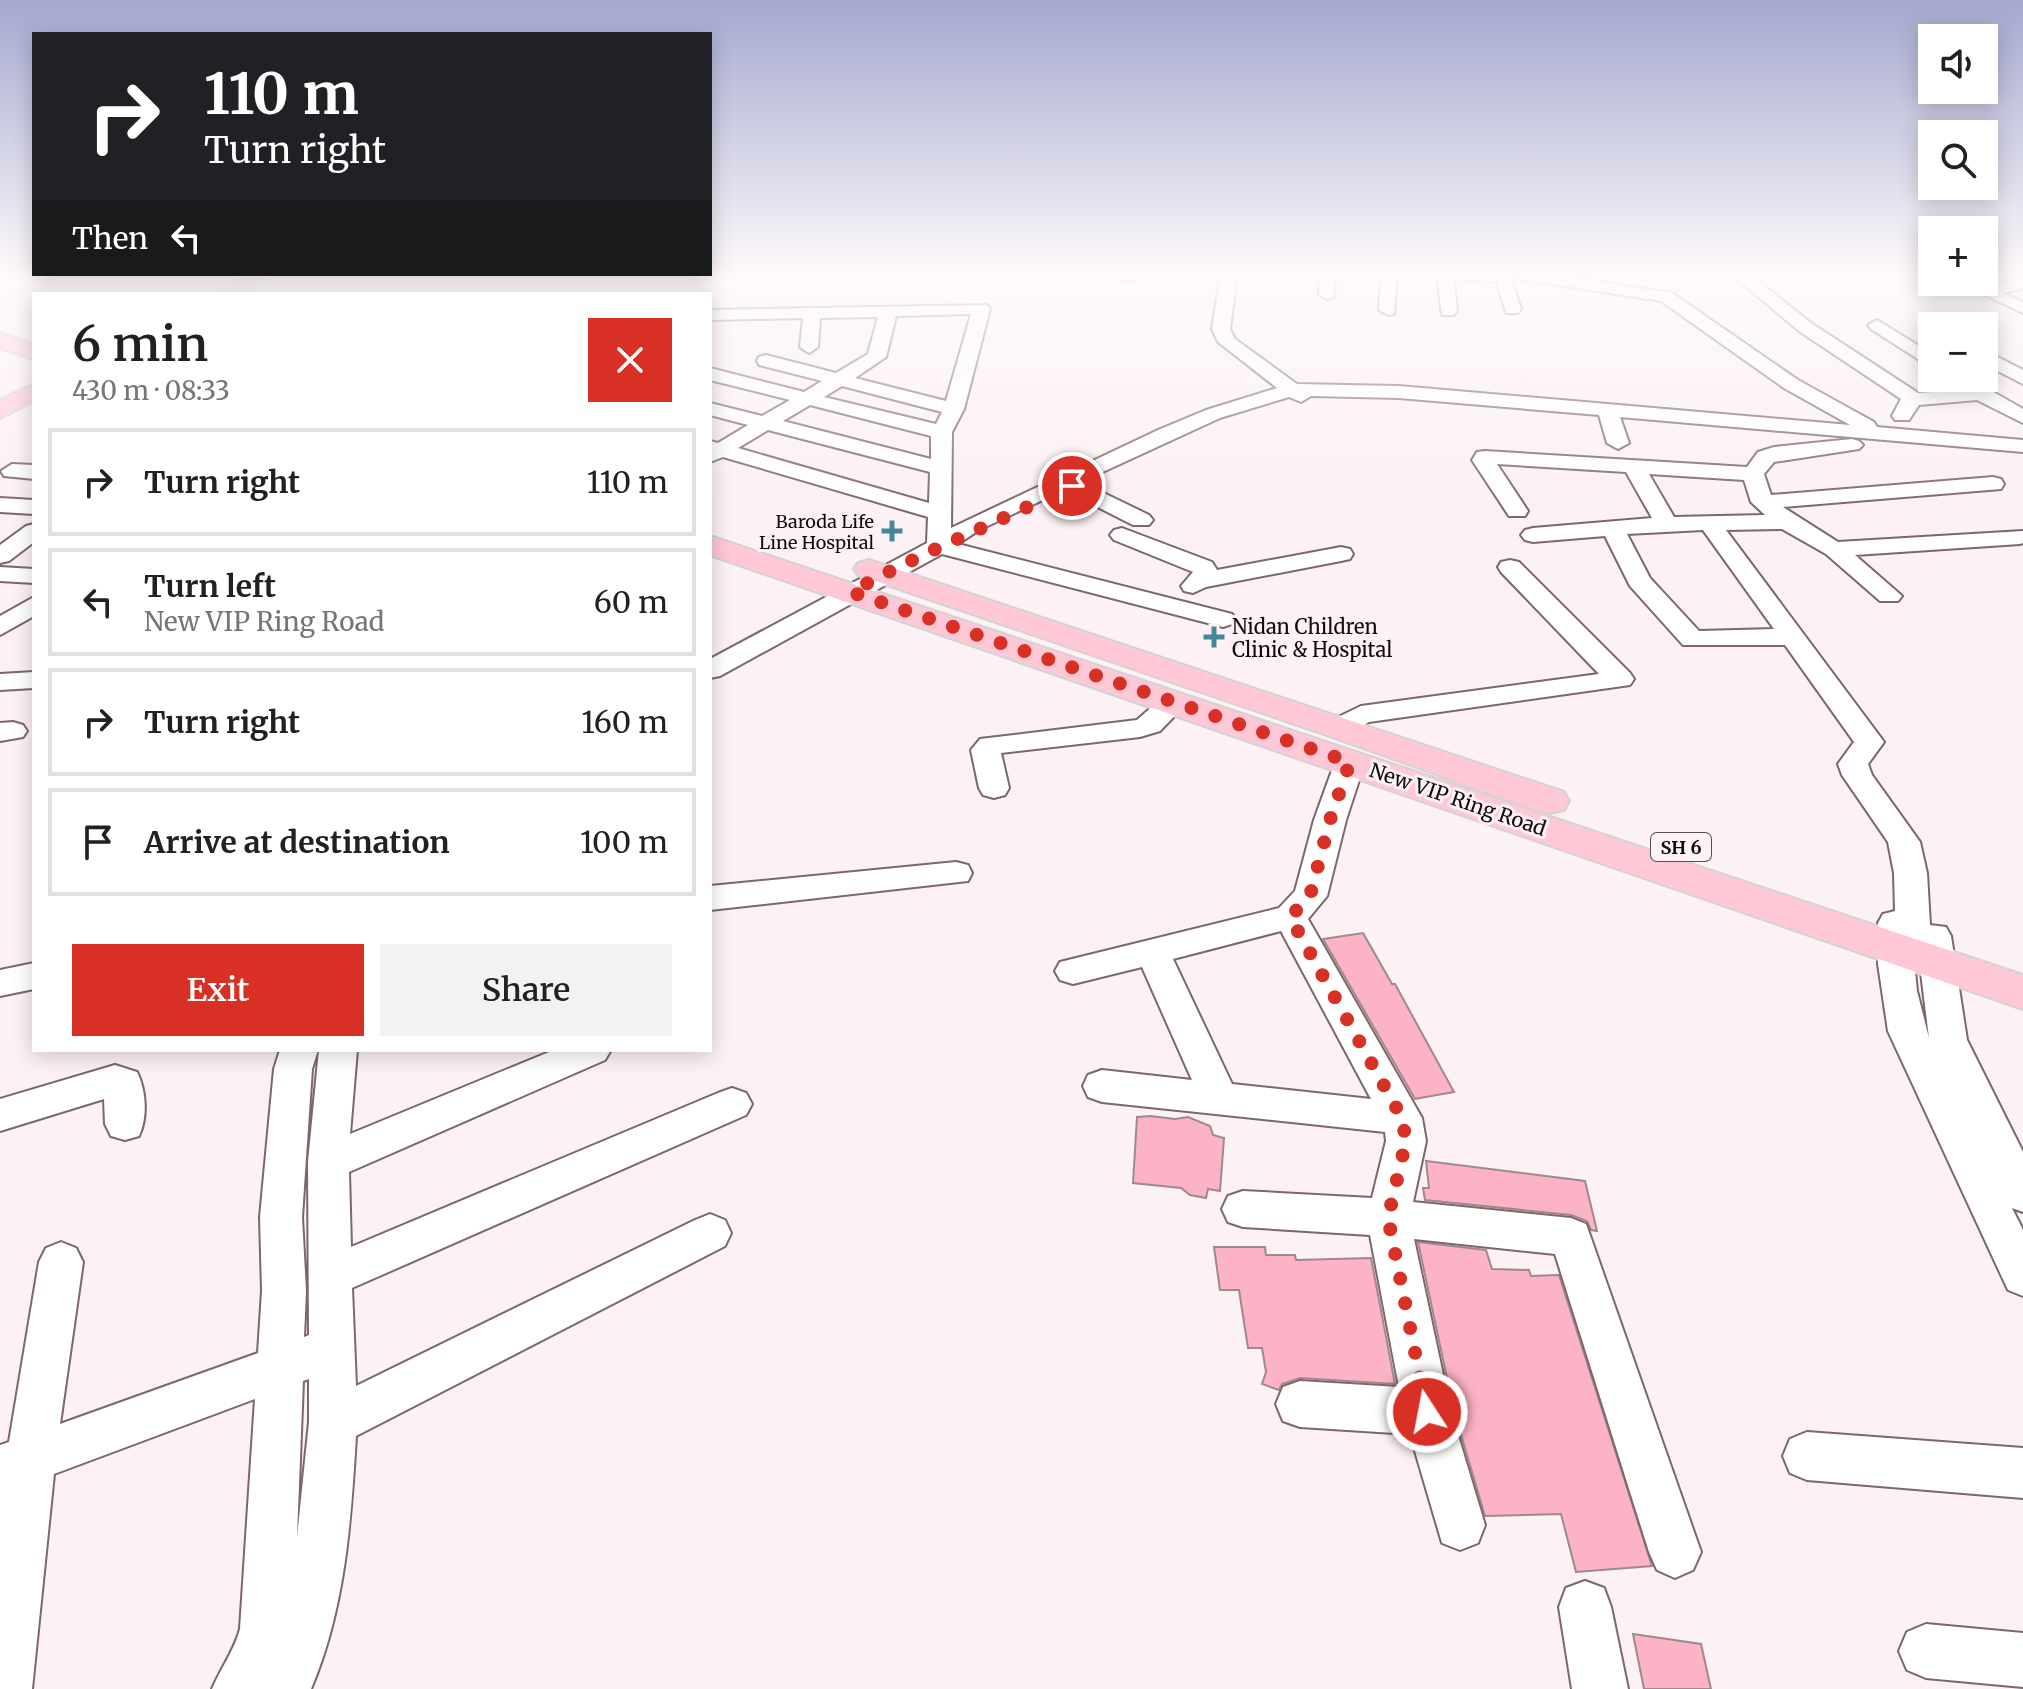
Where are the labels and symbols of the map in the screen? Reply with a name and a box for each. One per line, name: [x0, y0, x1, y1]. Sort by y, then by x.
pin: [1038, 452, 1106, 520]
place label: Baroda Life Line Hospital: [759, 510, 874, 554]
marker: Baroda Life Line Hospital: [881, 520, 903, 542]
place label: Nidan Children Clinic & Hospital: [1232, 614, 1393, 662]
marker: Nidan Children Clinic & Hospital: [1203, 626, 1225, 648]
street label: New VIP Ring Road: [1366, 757, 1550, 841]
road number: SH 6: [1651, 833, 1711, 861]
position arrow: [1385, 1370, 1469, 1454]

